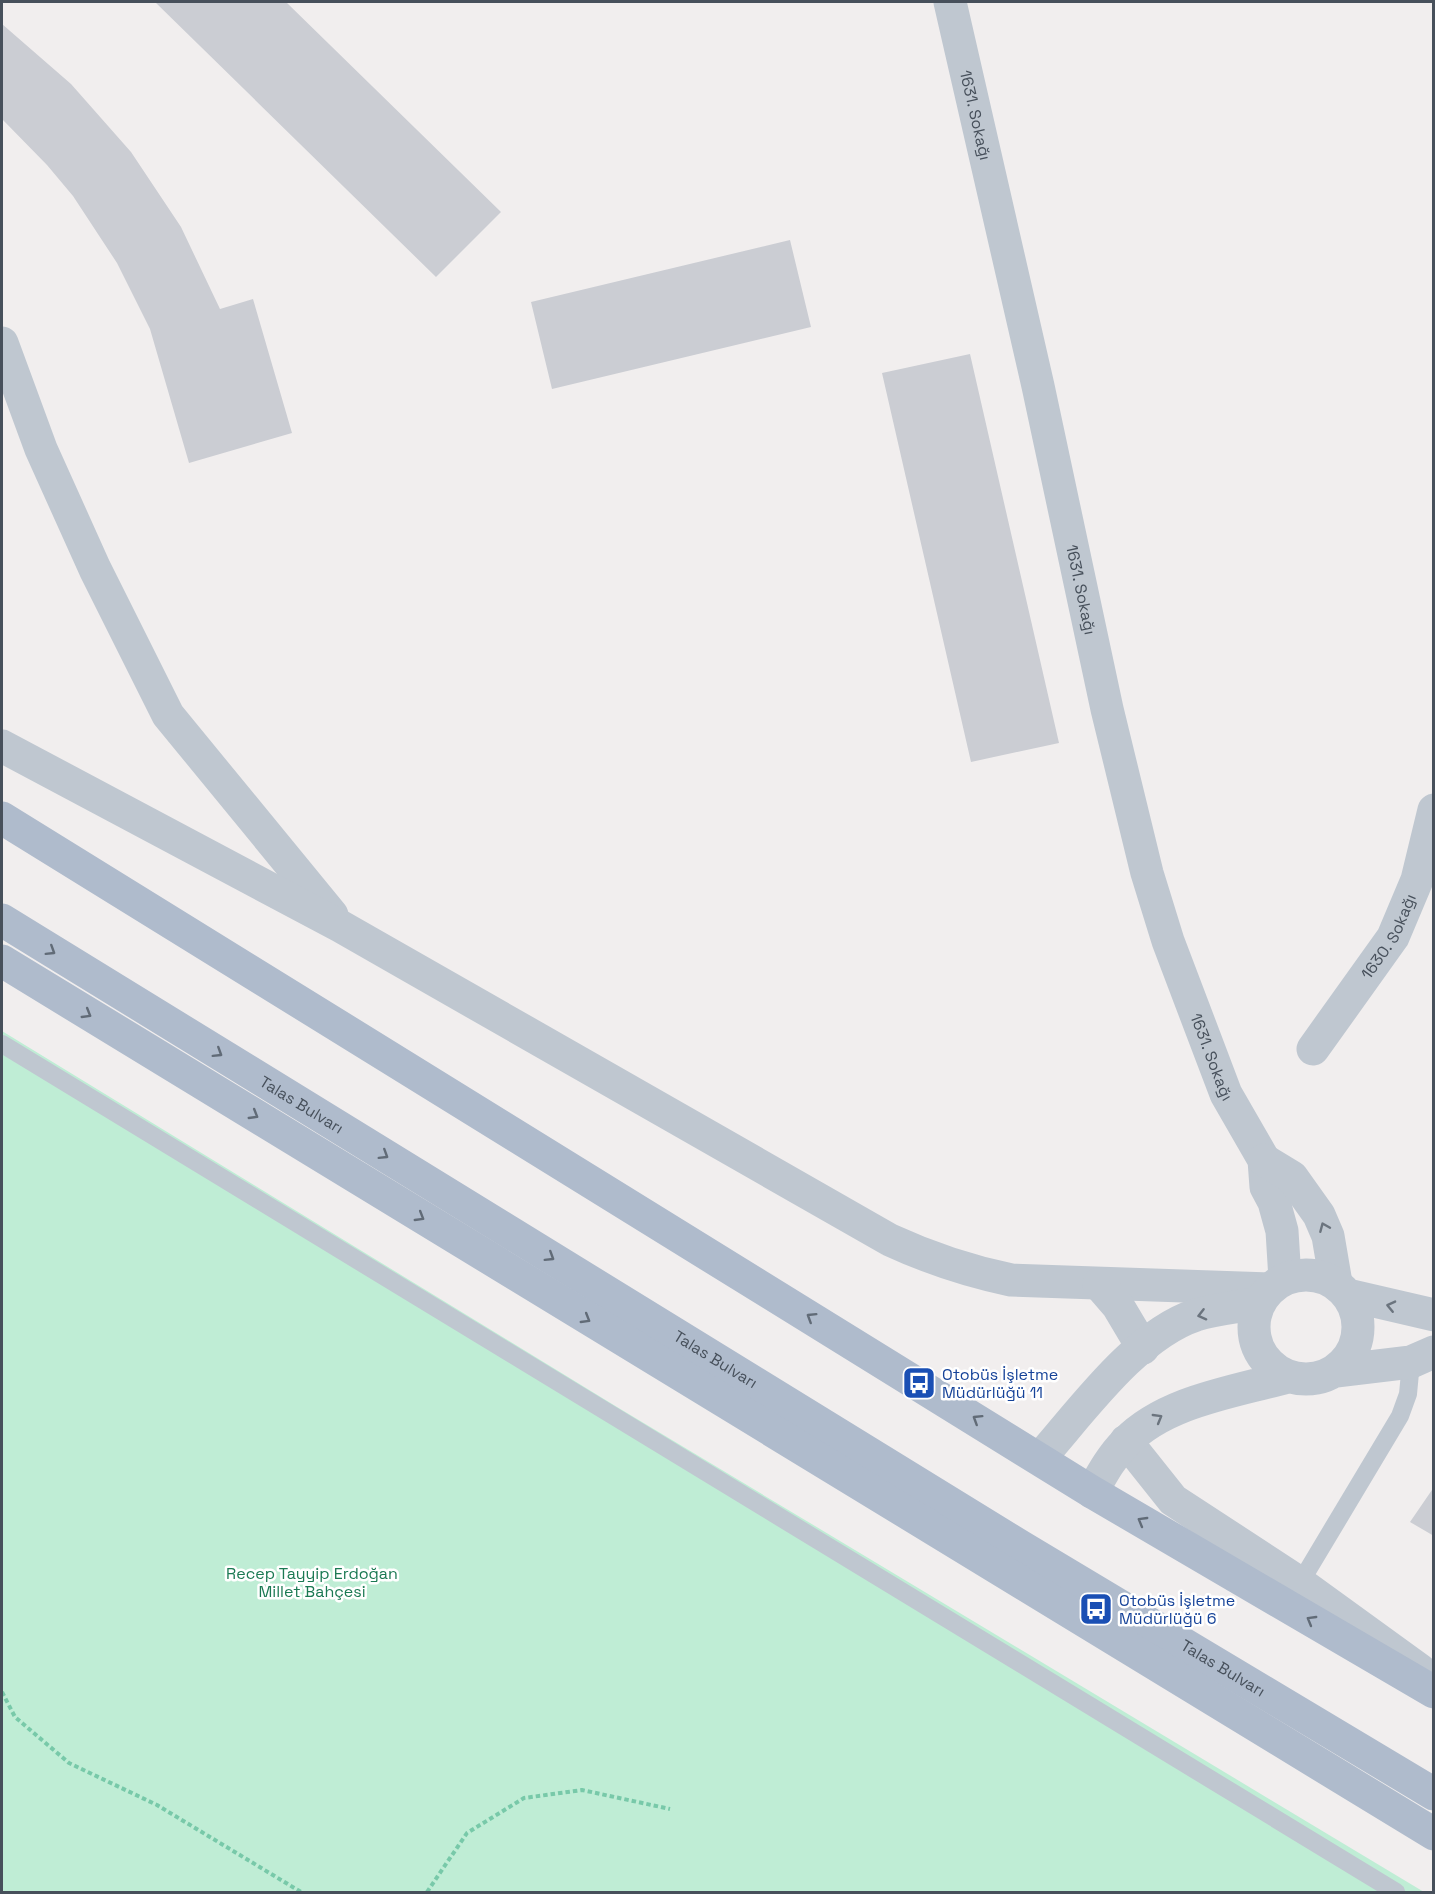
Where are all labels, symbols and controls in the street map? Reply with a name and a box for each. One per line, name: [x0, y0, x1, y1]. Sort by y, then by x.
street label: 1631. Sokağı: [955, 68, 996, 162]
street label: 1631. Sokağı: [1061, 543, 1101, 637]
street label: 1630. Sokağı: [1356, 891, 1421, 983]
one-way arrow: [45, 943, 55, 955]
one-way arrow: [81, 1006, 91, 1018]
street label: 1631. Sokağı: [1185, 1010, 1238, 1105]
one-way arrow: [211, 1045, 222, 1056]
street label: Talas Bulvarı: [256, 1071, 347, 1139]
one-way arrow: [248, 1108, 258, 1120]
one-way arrow: [378, 1147, 388, 1159]
one-way arrow: [414, 1209, 424, 1221]
one-way arrow: [1319, 1222, 1331, 1233]
one-way arrow: [544, 1249, 554, 1261]
one-way arrow: [1386, 1300, 1396, 1313]
one-way arrow: [1197, 1307, 1207, 1320]
one-way arrow: [580, 1311, 591, 1322]
one-way arrow: [807, 1312, 817, 1324]
street label: Talas Bulvarı: [670, 1326, 761, 1393]
place label: Otobüs İşletme Müdürlüğü 11: [942, 1364, 1058, 1403]
bus stop icon: Otobüs İşletme Müdürlüğü 11: [901, 1365, 937, 1401]
one-way arrow: [973, 1414, 983, 1426]
one-way arrow: [1152, 1414, 1162, 1425]
one-way arrow: [1138, 1517, 1148, 1529]
park label: Recep Tayyip Erdoğan Millet Bahçesi: [226, 1563, 398, 1602]
place label: Otobüs İşletme Müdürlüğü 6: [1119, 1590, 1235, 1629]
bus stop icon: Otobüs İşletme Müdürlüğü 6: [1078, 1591, 1114, 1627]
one-way arrow: [1307, 1616, 1317, 1627]
street label: Talas Bulvarı: [1177, 1635, 1269, 1702]

